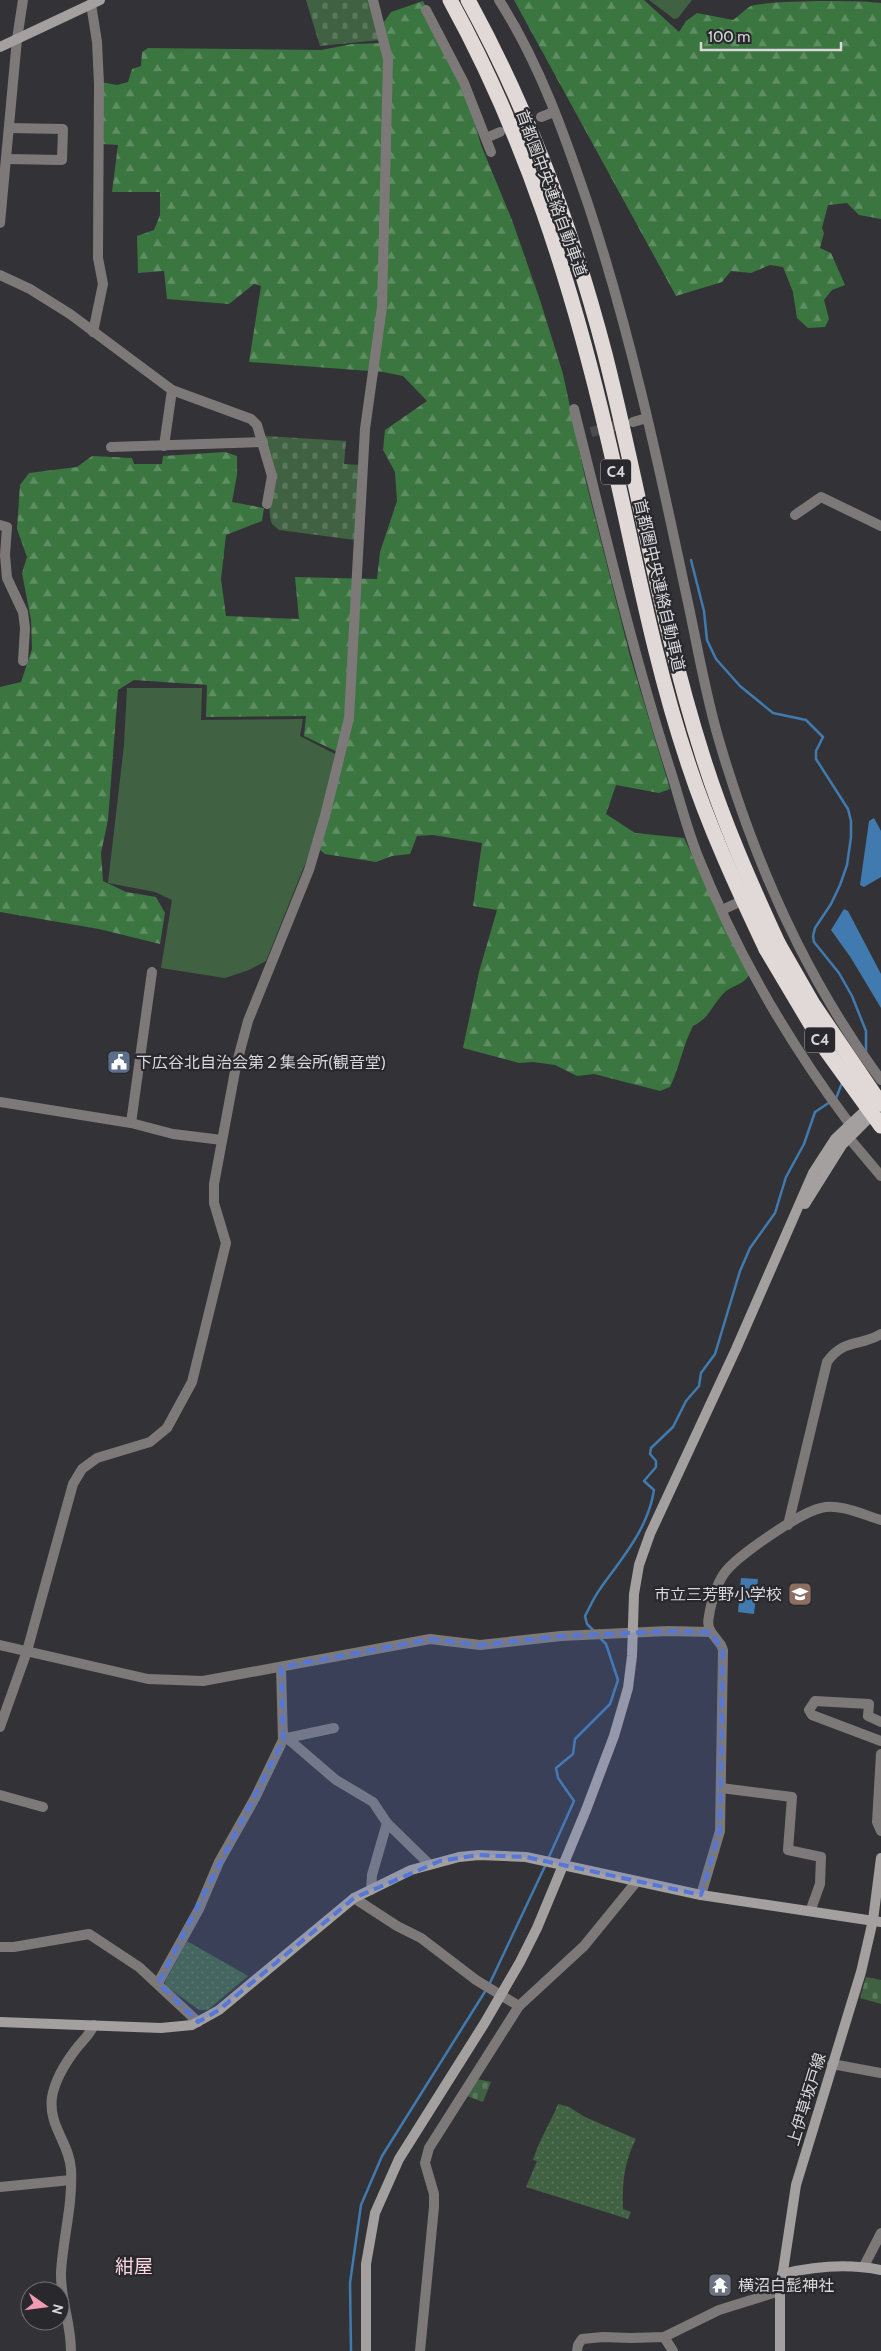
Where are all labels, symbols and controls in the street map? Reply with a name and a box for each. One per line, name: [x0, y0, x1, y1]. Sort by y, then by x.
scale bar: [701, 20, 841, 52]
text: 100 m: [708, 28, 750, 46]
street label: 首都圏中央連絡自動車道: [513, 107, 591, 279]
road number: C4: [601, 460, 631, 484]
street label: 首都圏中央連絡自動車道: [630, 497, 689, 673]
road number: C4: [805, 1028, 835, 1052]
public building icon: 下広谷北自治会第２集会所(観音堂): [106, 1049, 132, 1075]
place label: 下広谷北自治会第２集会所(観音堂): [136, 1053, 386, 1072]
school or university icon: 市立三芳野小学校: [787, 1581, 813, 1607]
place label: 市立三芳野小学校: [654, 1585, 782, 1604]
street label: 上伊草坂戸線: [783, 2050, 830, 2148]
district label: 紺屋: [115, 2255, 153, 2278]
temple icon: 横沼白髭神社: [707, 2272, 733, 2298]
place label: 横沼白髭神社: [738, 2276, 834, 2295]
north arrow: [20, 2281, 70, 2331]
text: N: [48, 2302, 68, 2316]

